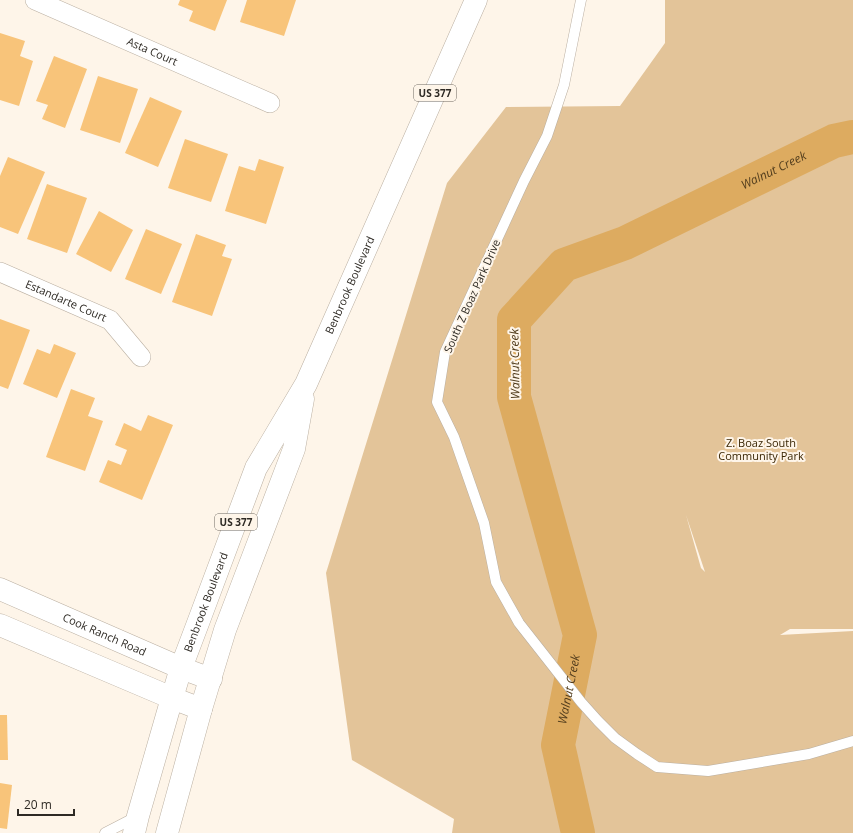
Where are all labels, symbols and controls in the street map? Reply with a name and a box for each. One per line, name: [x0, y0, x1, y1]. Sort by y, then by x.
street label: Asta Court: [125, 33, 180, 69]
road number: US 377: [414, 85, 456, 101]
water label: Walnut Creek: [738, 146, 810, 193]
street label: Benbrook Boulevard: [321, 234, 377, 336]
street label: South Z Boaz Park Drive: [440, 237, 503, 355]
street label: Estandarte Court: [23, 276, 109, 325]
water label: Walnut Creek: [505, 327, 524, 399]
park label: Z. Boaz South Community Park: [718, 435, 804, 463]
road number: US 377: [215, 514, 257, 530]
street label: Benbrook Boulevard: [180, 550, 231, 654]
street label: Cook Ranch Road: [61, 609, 149, 659]
water label: Walnut Creek: [553, 652, 584, 726]
scale bar: [18, 791, 74, 817]
text: 20 m: [24, 796, 52, 813]

